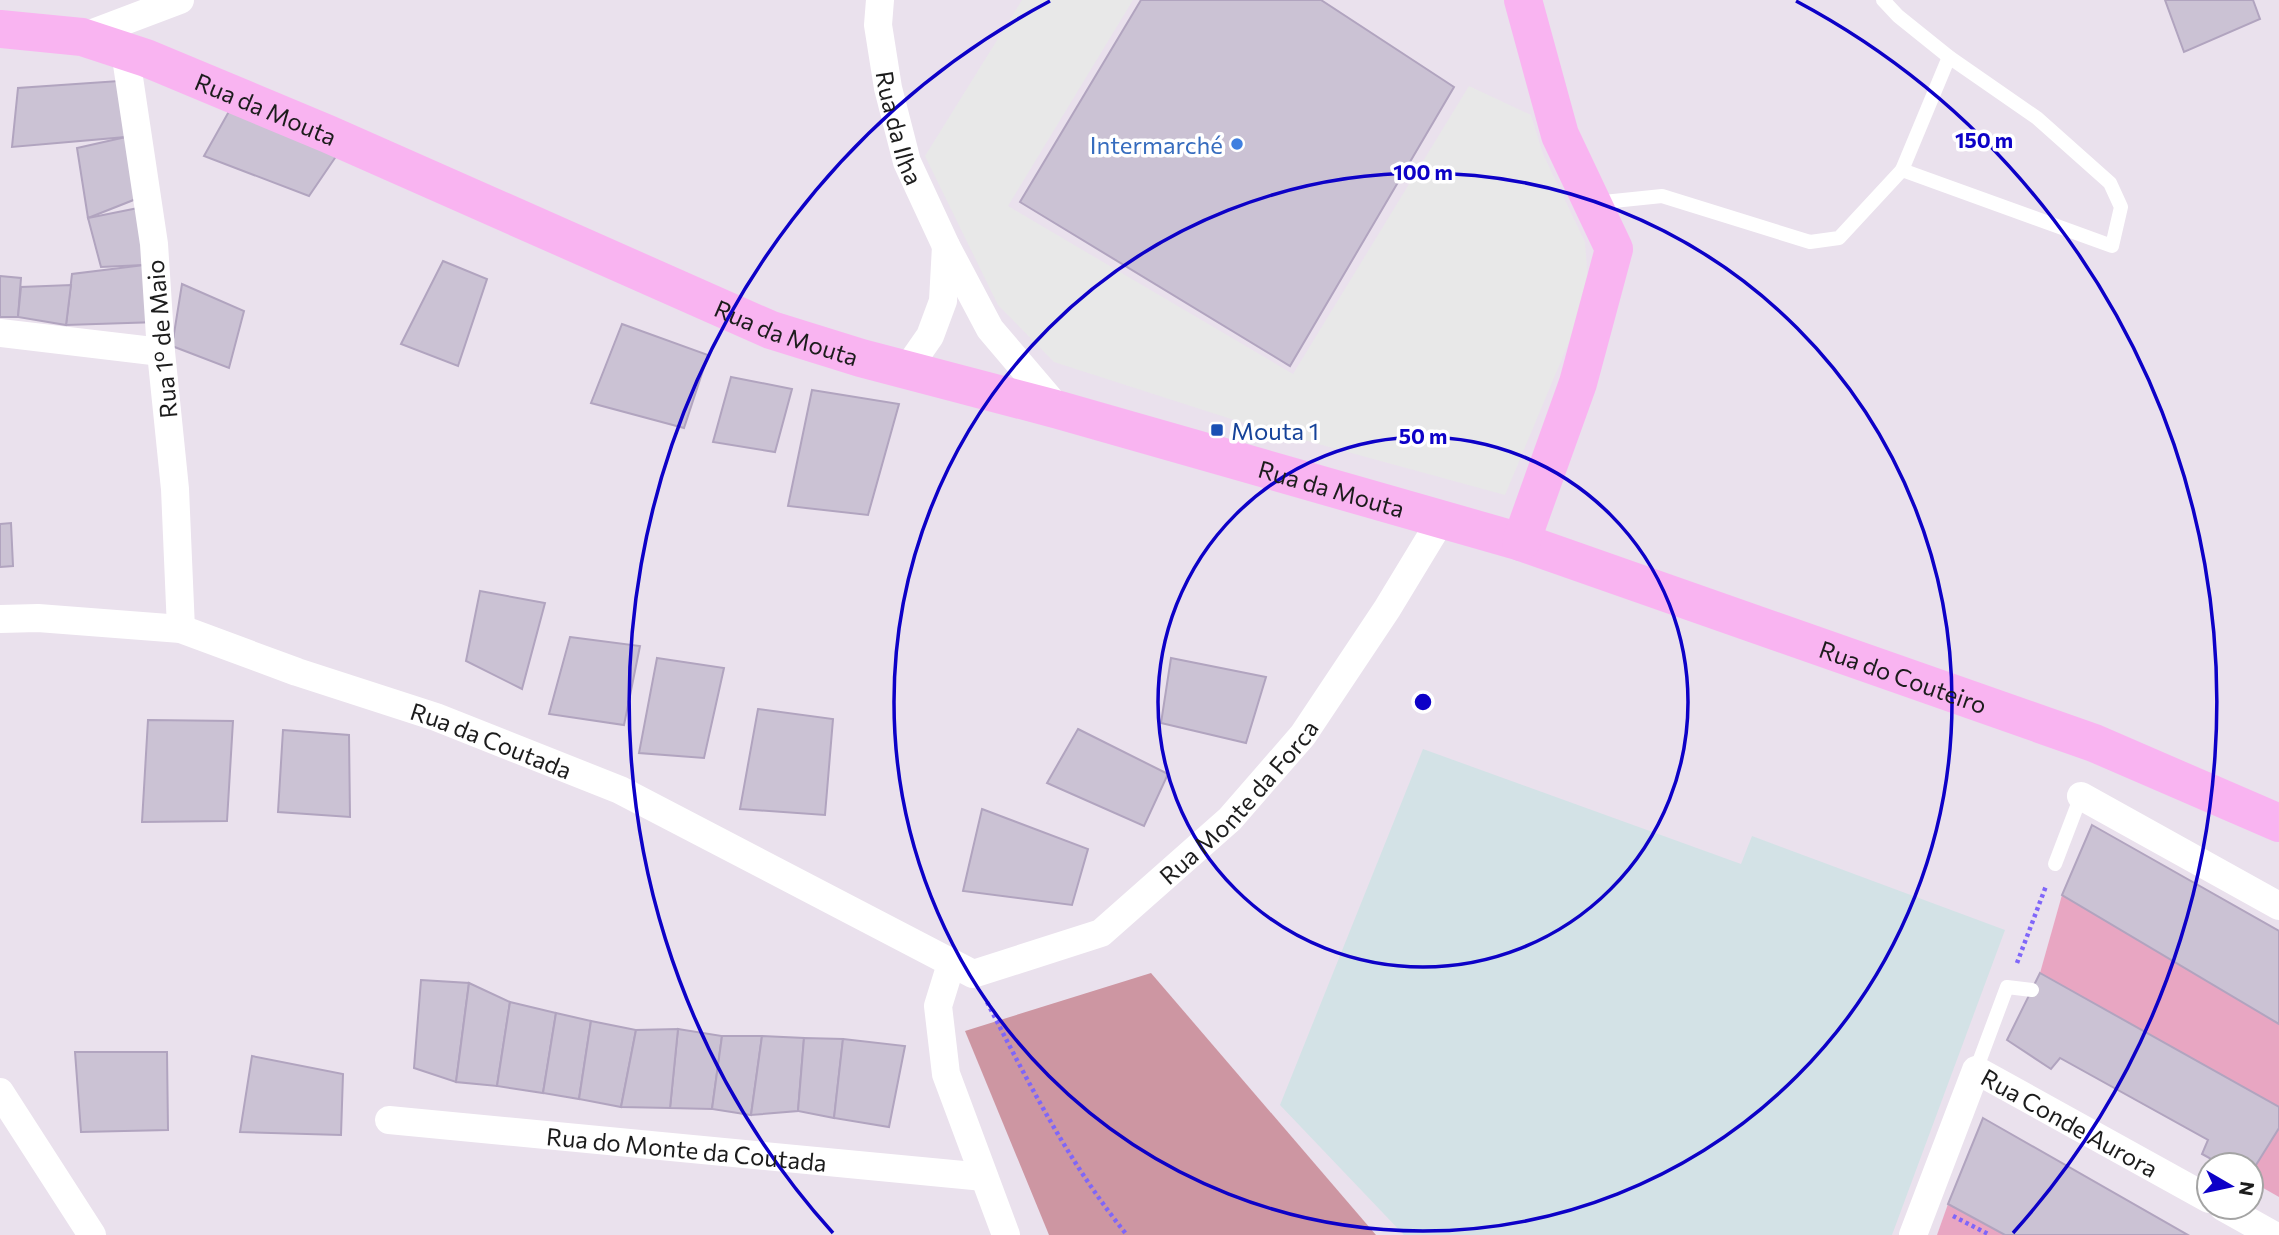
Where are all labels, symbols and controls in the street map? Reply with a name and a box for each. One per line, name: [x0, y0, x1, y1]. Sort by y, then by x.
street label: Rua da Mouta: [191, 66, 342, 151]
street label: Rua da Ilha: [871, 69, 930, 189]
text: 150 m: [1955, 127, 2013, 152]
place label: Intermarché: [1090, 130, 1223, 159]
marker: Intermarché: [1229, 136, 1245, 152]
text: 100 m: [1393, 159, 1453, 184]
street label: Rua 1º de Maio: [140, 258, 182, 420]
street label: Rua da Mouta: [711, 293, 862, 371]
place label: Mouta 1: [1231, 416, 1319, 445]
marker: Mouta 1: [1209, 422, 1225, 438]
text: 50 m: [1399, 423, 1447, 448]
street label: Rua da Mouta: [1255, 453, 1408, 523]
street label: Rua do Couteiro: [1816, 633, 1991, 719]
centre of rings: [1411, 690, 1435, 714]
street label: Rua da Coutada: [407, 695, 576, 784]
street label: Rua Monte da Forca: [1153, 714, 1324, 890]
street label: Rua Conde Aurora: [1977, 1062, 2163, 1183]
street label: Rua do Monte da Coutada: [545, 1121, 828, 1176]
north arrow: [2195, 1151, 2265, 1221]
text: N: [2235, 1180, 2260, 1198]

